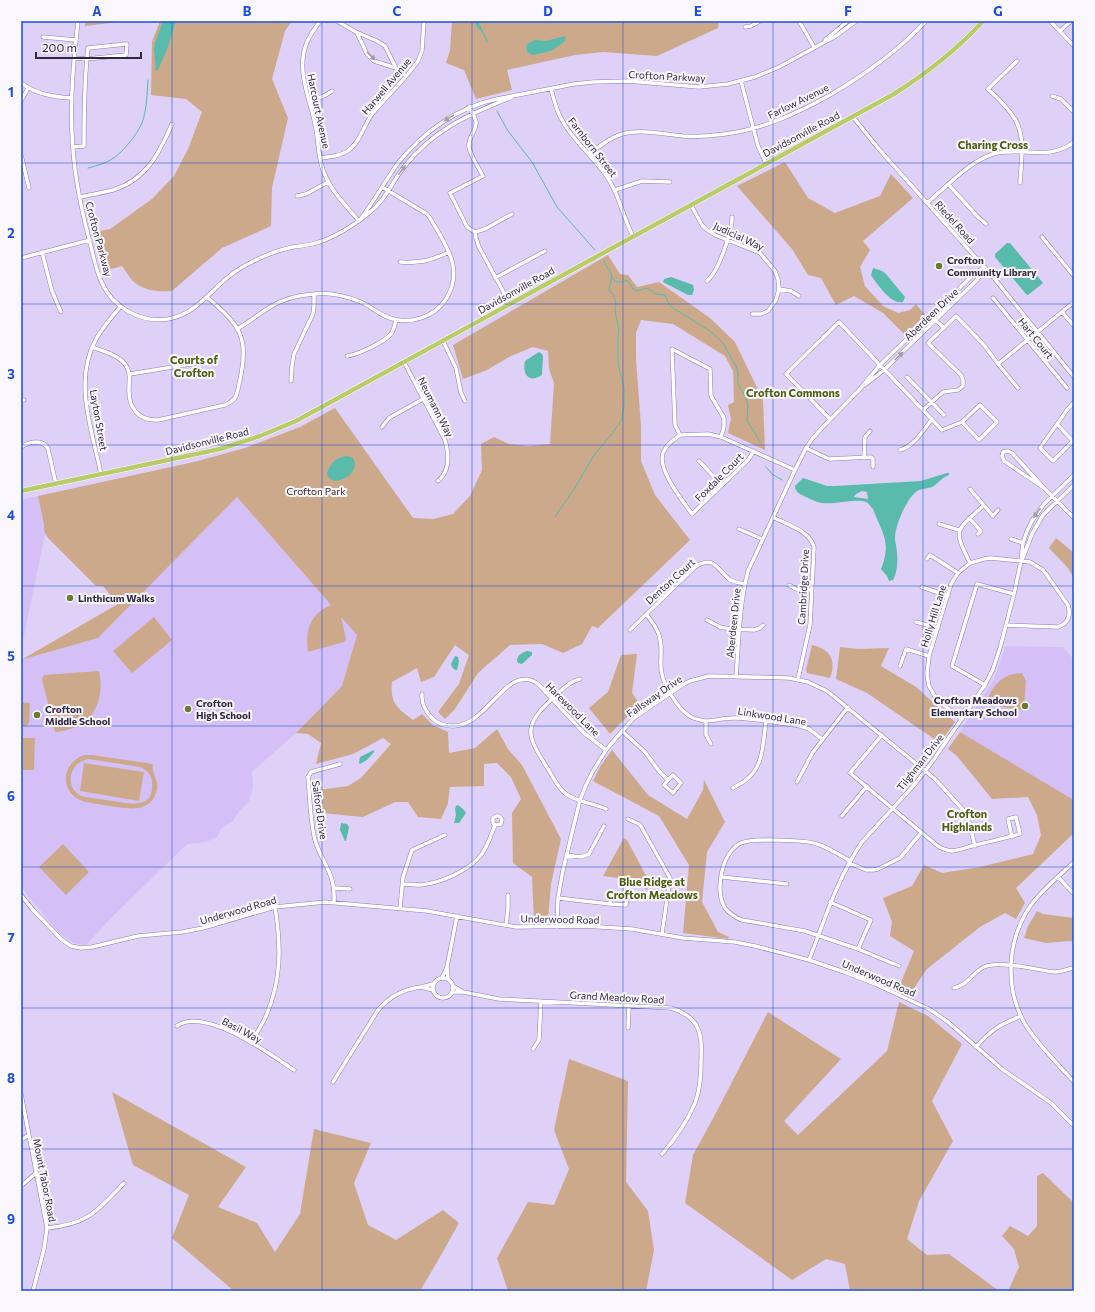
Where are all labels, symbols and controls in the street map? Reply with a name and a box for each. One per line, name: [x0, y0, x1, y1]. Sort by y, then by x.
text: A: [92, 3, 102, 19]
text: B: [243, 3, 252, 19]
text: C: [393, 3, 402, 19]
text: D: [543, 3, 553, 19]
text: E: [694, 3, 702, 19]
text: F: [844, 3, 852, 19]
text: G: [993, 3, 1003, 19]
scale bar: [36, 34, 141, 60]
text: 200 m: [42, 40, 77, 54]
one-way arrow: [366, 51, 376, 61]
street label: Harwell Avenue: [359, 55, 413, 117]
street label: Crofton Parkway: [628, 68, 706, 84]
street label: Harcourt Avenue: [305, 72, 333, 150]
street label: Farlow Avenue: [766, 81, 830, 121]
text: 1: [8, 84, 14, 100]
street label: Davidsonville Road: [760, 109, 842, 159]
one-way arrow: [444, 114, 454, 122]
street label: Farnborn Street: [566, 115, 620, 179]
district label: Charing Cross: [958, 138, 1028, 151]
one-way arrow: [397, 165, 406, 176]
street label: Riedel Road: [933, 198, 977, 246]
street label: Crofton Parkway: [83, 200, 115, 278]
street label: Judicial Way: [712, 219, 766, 253]
text: 2: [7, 225, 15, 241]
place label: Crofton Community Library: [947, 254, 1037, 278]
marker: Crofton Community Library: [934, 261, 944, 271]
street label: Davidsonville Road: [476, 264, 556, 316]
street label: Aberdeen Drive: [902, 285, 960, 343]
street label: Hart Court: [1016, 315, 1056, 361]
one-way arrow: [894, 351, 904, 361]
district label: Courts of Crofton: [170, 353, 218, 379]
text: 3: [7, 366, 15, 382]
street label: Neumann Way: [416, 375, 456, 439]
district label: Crofton Commons: [746, 386, 840, 399]
street label: Layton Street: [88, 388, 110, 452]
street label: Davidsonville Road: [164, 425, 250, 457]
street label: Foxdale Court: [692, 450, 746, 504]
park label: Crofton Park: [286, 485, 346, 497]
text: 4: [7, 507, 15, 523]
one-way arrow: [1033, 508, 1041, 518]
street label: Cambridge Drive: [795, 549, 811, 625]
street label: Denton Court: [643, 556, 697, 606]
street label: Holly Hill Lane: [918, 583, 948, 649]
street label: Aberdeen Drive: [723, 588, 743, 658]
place label: Linthicum Walks: [78, 592, 155, 604]
marker: Linthicum Walks: [65, 593, 75, 603]
text: 5: [7, 648, 15, 664]
street label: Fallsway Drive: [624, 673, 684, 719]
street label: Harewood Lane: [544, 680, 602, 738]
place label: Crofton Meadows Elementary School: [931, 694, 1017, 718]
place label: Crofton High School: [196, 697, 251, 721]
marker: Crofton Meadows Elementary School: [1020, 701, 1030, 711]
place label: Crofton Middle School: [45, 703, 111, 727]
marker: Crofton High School: [183, 704, 193, 714]
street label: Linkwood Lane: [737, 705, 807, 727]
marker: Crofton Middle School: [32, 710, 42, 720]
street label: Tilghman Drive: [894, 731, 946, 793]
street label: Salford Drive: [310, 780, 330, 840]
text: 6: [7, 788, 15, 804]
district label: Crofton Highlands: [942, 807, 992, 833]
district label: Blue Ridge at Crofton Meadows: [606, 875, 698, 901]
street label: Underwood Road: [198, 893, 278, 927]
street label: Underwood Road: [520, 912, 600, 926]
text: 7: [7, 929, 15, 945]
street label: Underwood Road: [840, 957, 918, 999]
street label: Grand Meadow Road: [569, 989, 665, 1005]
street label: Basil Way: [220, 1015, 264, 1045]
text: 8: [7, 1070, 15, 1086]
street label: Mount Tabor Road: [31, 1137, 59, 1223]
text: 9: [7, 1211, 15, 1227]

